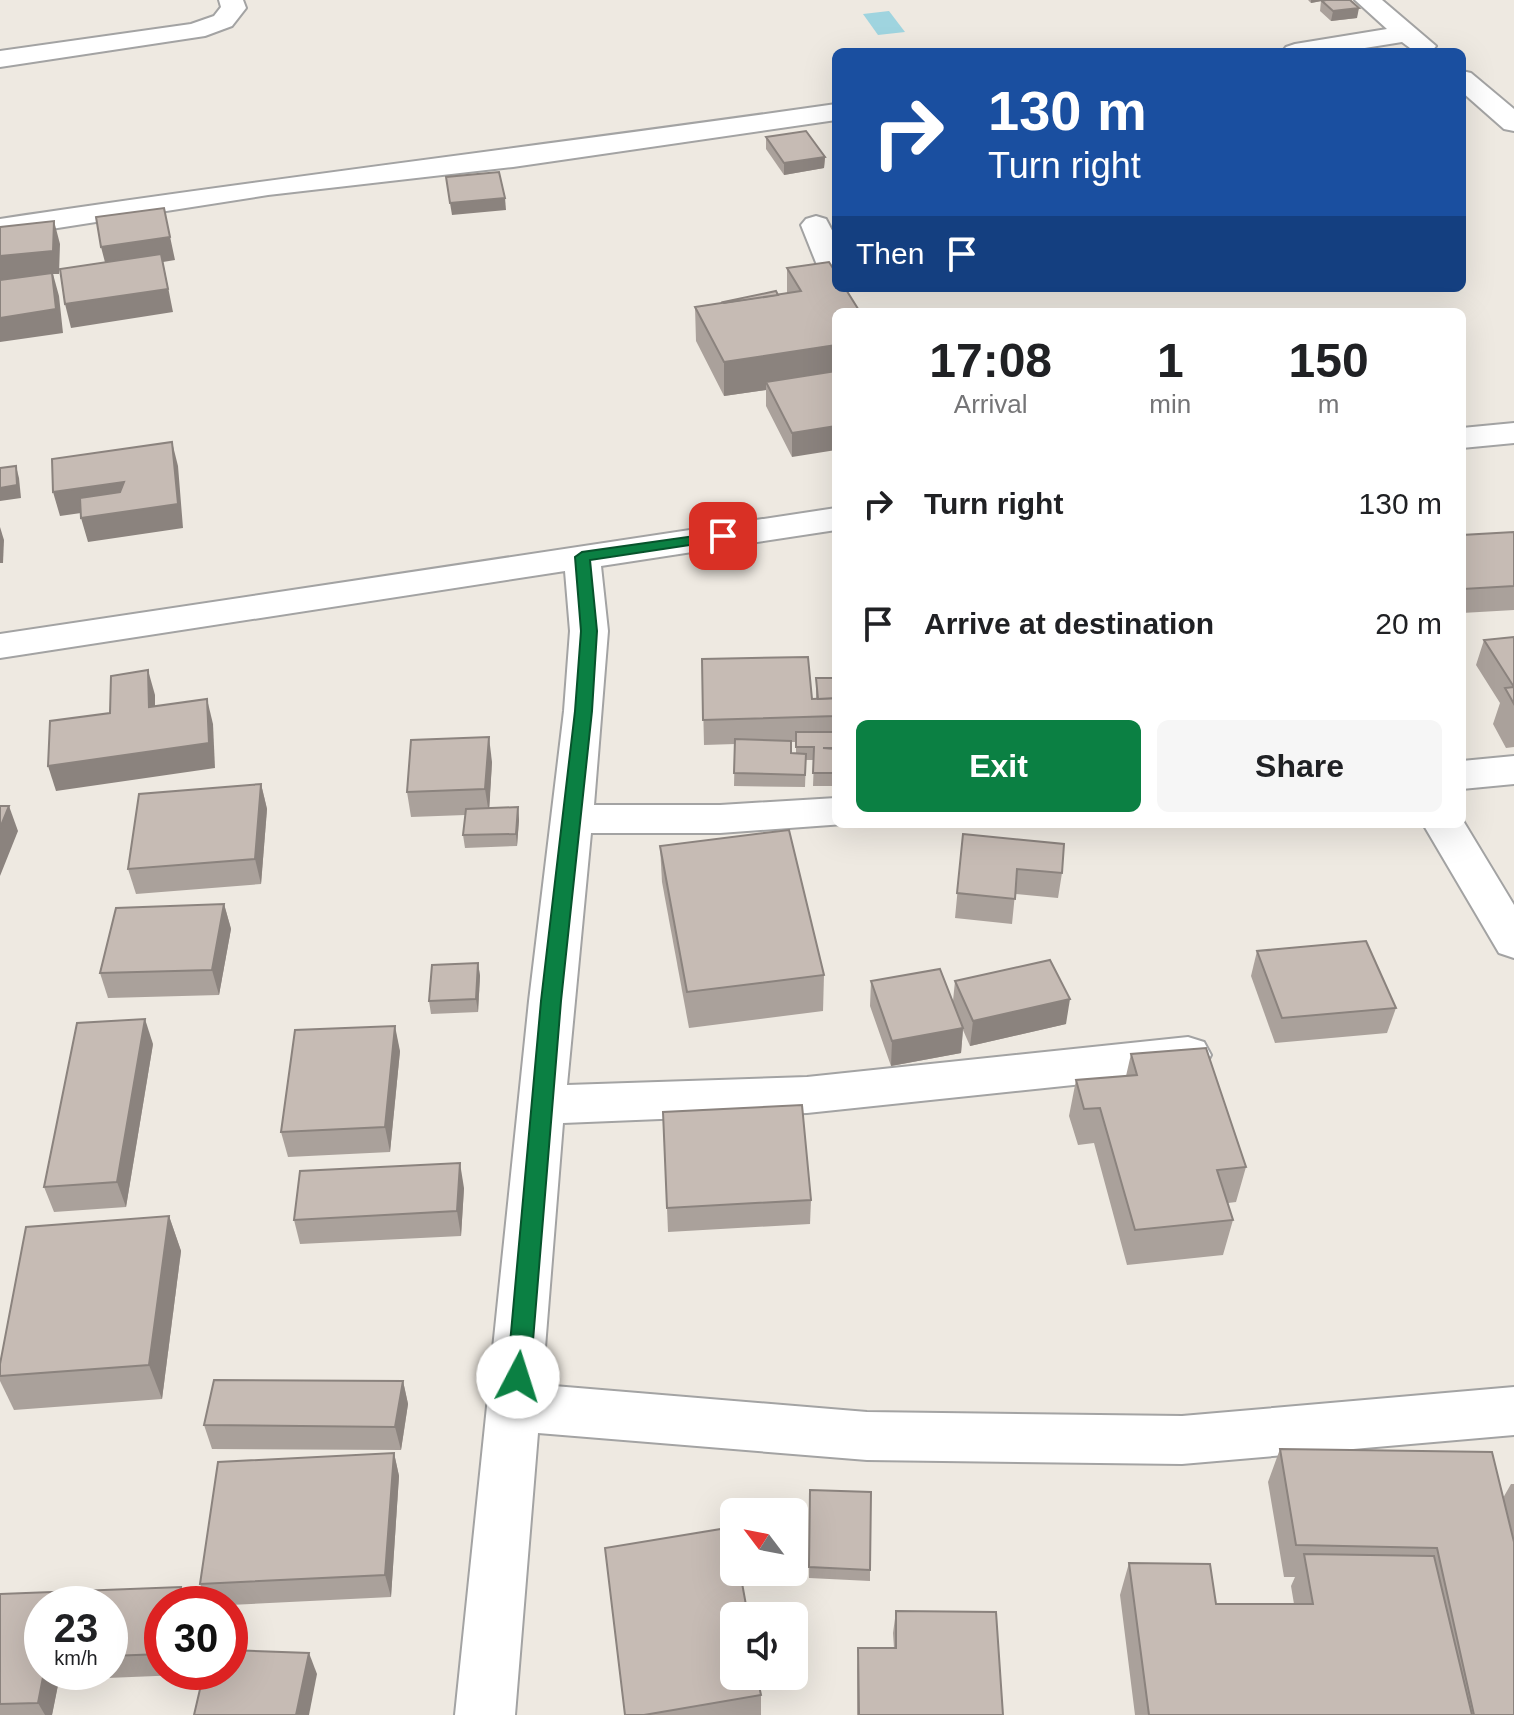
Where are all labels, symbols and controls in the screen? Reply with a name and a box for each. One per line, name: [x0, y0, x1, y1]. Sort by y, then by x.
text: 130 m: [988, 79, 1147, 142]
icon: right: [856, 80, 960, 184]
text: Turn right: [988, 145, 1141, 186]
icon: arrive: [940, 232, 984, 276]
text: Then: [856, 237, 924, 270]
text: 17:08: [929, 334, 1052, 387]
text: 1: [1157, 334, 1184, 387]
text: 150: [1289, 334, 1369, 387]
text: Arrival: [954, 389, 1028, 419]
text: min: [1149, 389, 1191, 419]
text: m: [1318, 389, 1339, 419]
icon: right: [856, 482, 900, 526]
text: Turn right: [924, 487, 1063, 520]
text: 130 m: [1359, 487, 1442, 520]
pin: [689, 502, 757, 570]
icon: arrive: [701, 514, 745, 558]
icon: arrive: [856, 602, 900, 646]
text: Arrive at destination: [924, 607, 1214, 640]
text: 20 m: [1375, 607, 1442, 640]
button: Exit: [856, 720, 1141, 812]
button: Share: [1157, 720, 1442, 812]
position arrow: [476, 1335, 560, 1419]
north arrow: [720, 1498, 808, 1586]
map controls: [720, 1498, 808, 1690]
speed limit sign: 30: [144, 1586, 248, 1690]
button: sound: [720, 1602, 808, 1690]
text: 23: [54, 1606, 98, 1650]
text: km/h: [54, 1647, 98, 1669]

